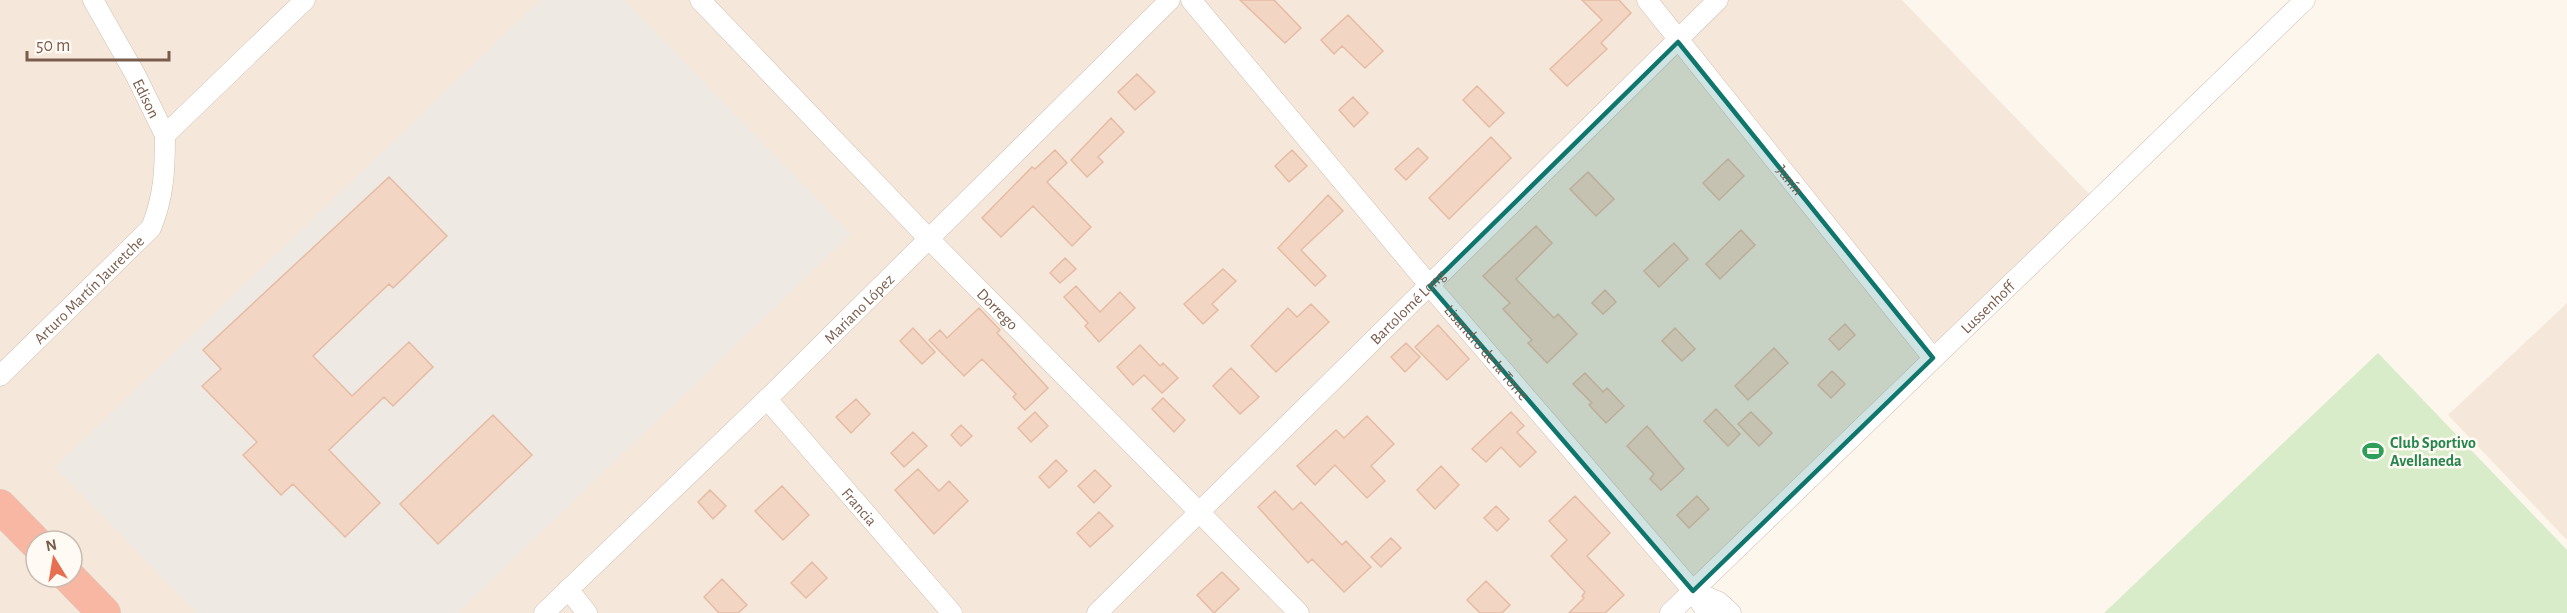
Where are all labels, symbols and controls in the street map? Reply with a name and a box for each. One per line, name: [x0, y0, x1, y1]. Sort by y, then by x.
scale bar: [27, 24, 170, 62]
text: 50 m: [36, 37, 70, 55]
street label: Edison: [130, 77, 162, 121]
street label: Junín: [1773, 162, 1806, 198]
street label: Arturo Martín Jauretche: [31, 233, 147, 347]
street label: Bartolomé Long: [1367, 267, 1449, 348]
street label: Mariano López: [821, 271, 898, 347]
street label: Lussenhoff: [1958, 277, 2019, 337]
street label: Dorrego: [973, 286, 1021, 333]
street label: Lisandro de la Torre: [1441, 302, 1532, 404]
place label: Club Sportivo Avellaneda: [2390, 435, 2476, 469]
sports icon: Club Sportivo Avellaneda: [2361, 439, 2385, 463]
street label: Francia: [839, 485, 880, 529]
north arrow: [24, 529, 84, 589]
text: N: [44, 536, 58, 554]

